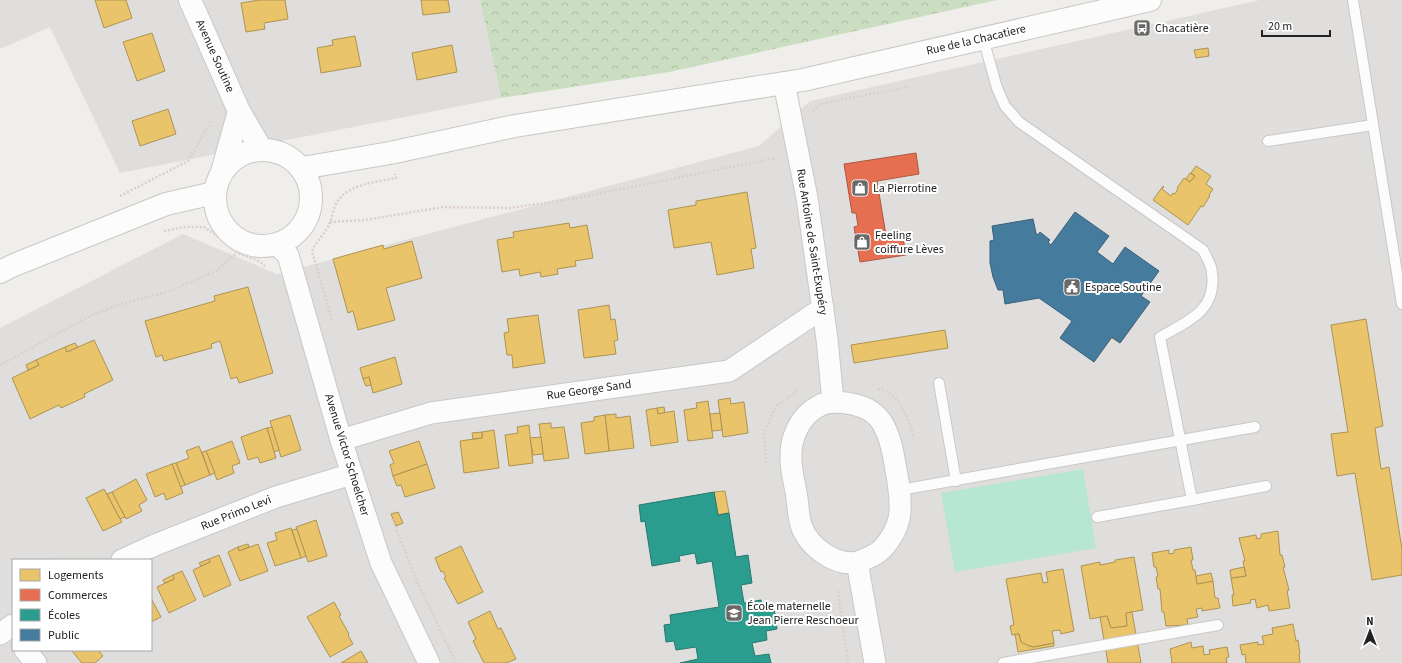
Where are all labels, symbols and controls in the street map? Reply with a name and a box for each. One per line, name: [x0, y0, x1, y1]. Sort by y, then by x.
scale bar: [1262, 12, 1330, 38]
street label: Avenue Soutine: [191, 17, 239, 95]
bus stop icon: Chacatière: [1132, 18, 1152, 38]
text: 20 m: [1268, 18, 1292, 35]
street label: Rue de la Chacatiere: [924, 20, 1028, 60]
place label: Chacatière: [1155, 20, 1209, 37]
street label: Rue Antoine de Saint-Exupéry: [792, 168, 832, 317]
shop icon: La Pierrotine: [850, 178, 870, 198]
place label: La Pierrotine: [873, 180, 937, 197]
place label: Feeling coiffure Lèves: [875, 227, 944, 258]
shop icon: Feeling coiffure Lèves: [852, 232, 872, 252]
public building icon: Espace Soutine: [1062, 277, 1082, 297]
place label: Espace Soutine: [1085, 279, 1161, 296]
street label: Rue George Sand: [545, 376, 633, 404]
street label: Avenue Victor Schoelcher: [320, 392, 374, 519]
street label: Rue Primo Levi: [198, 491, 274, 535]
legend: [12, 559, 152, 651]
text: Logements: [48, 567, 103, 584]
text: Commerces: [48, 587, 107, 604]
place label: École maternelle Jean Pierre Reschoeur: [747, 598, 859, 629]
school or university icon: École maternelle Jean Pierre Reschoeur: [724, 603, 744, 623]
text: Écoles: [48, 607, 80, 624]
north arrow: [1350, 611, 1390, 651]
text: N: [1366, 614, 1374, 629]
text: Public: [48, 627, 80, 644]

